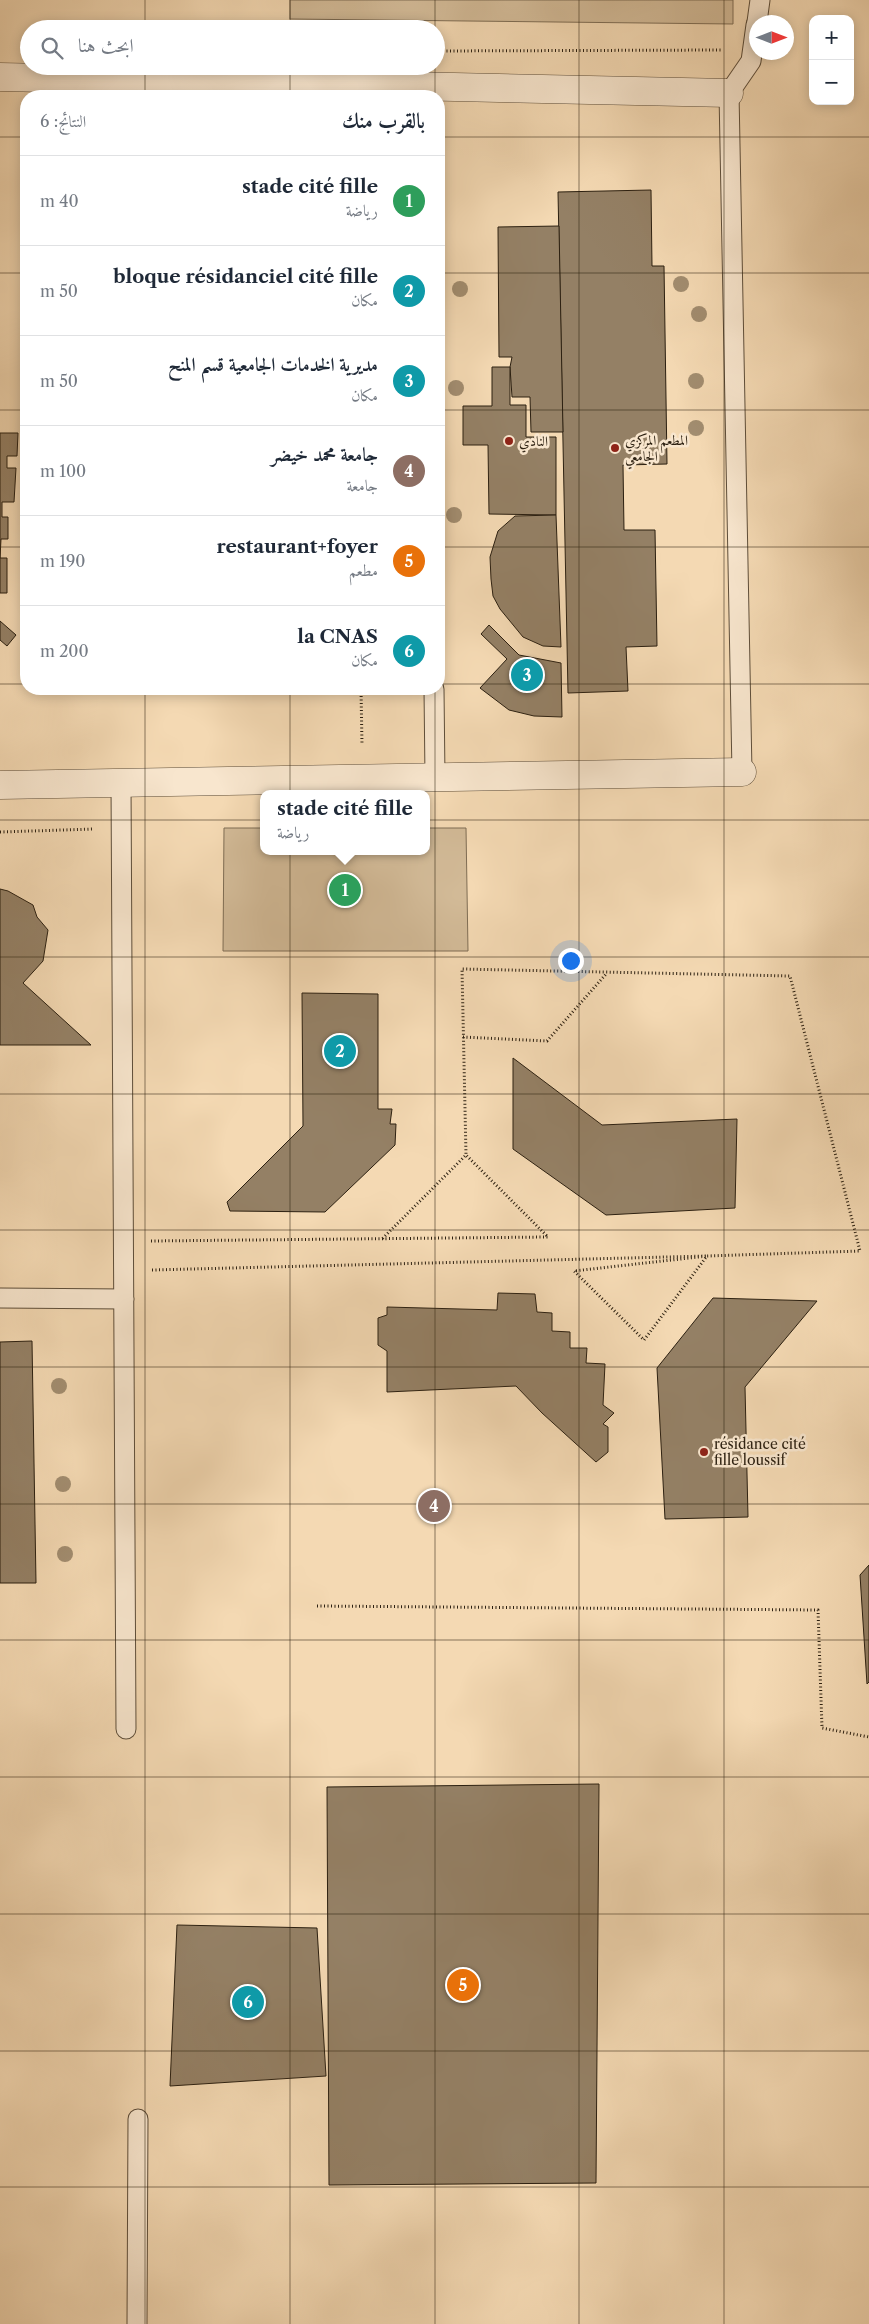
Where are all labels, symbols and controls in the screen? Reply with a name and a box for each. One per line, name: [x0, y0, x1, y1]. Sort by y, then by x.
north arrow: [749, 15, 794, 60]
map controls: [809, 15, 854, 105]
button: +: [809, 15, 854, 60]
search box: [20, 20, 445, 75]
icon: search: [38, 34, 66, 62]
text: ابحث هنا: [78, 34, 134, 57]
button: −: [809, 60, 854, 105]
text: بالقرب منك: [342, 108, 425, 133]
text: النتائج: 6: [40, 111, 86, 131]
text: stade cité fille: [242, 175, 378, 198]
text: 40 m: [40, 191, 79, 211]
text: 1: [405, 191, 413, 211]
text: رياضة: [346, 200, 378, 220]
text: bloque résidanciel cité fille: [113, 265, 378, 288]
text: 50 m: [40, 281, 78, 301]
text: 2: [404, 281, 414, 301]
text: مكان: [351, 290, 378, 310]
text: مديرية الخدمات الجامعية قسم المنح: [168, 353, 378, 376]
text: 50 m: [40, 371, 78, 391]
text: 3: [404, 371, 414, 391]
text: مكان: [351, 385, 378, 405]
place label: المطعم المركزي الجامعي: [625, 431, 688, 470]
place label: النادي: [519, 432, 548, 453]
marker: النادي: [503, 435, 515, 447]
marker: المطعم المركزي الجامعي: [609, 442, 621, 454]
text: جامعة محمد خيضر: [271, 443, 378, 466]
text: 100 m: [40, 461, 86, 481]
text: 4: [404, 461, 414, 481]
text: جامعة: [346, 475, 378, 495]
text: restaurant+foyer: [216, 535, 378, 558]
text: 190 m: [40, 551, 85, 571]
text: 5: [405, 551, 413, 571]
text: مطعم: [349, 560, 378, 580]
text: la CNAS: [297, 625, 378, 648]
text: 200 m: [40, 641, 89, 661]
text: 6: [404, 641, 414, 661]
text: مكان: [351, 650, 378, 670]
pin: 3: [511, 656, 543, 694]
popup: [260, 790, 430, 855]
text: stade cité fille: [277, 797, 413, 820]
text: رياضة: [277, 822, 309, 842]
pin: 1: [329, 871, 361, 909]
your location: [558, 948, 584, 974]
pin: 2: [324, 1032, 356, 1070]
place label: résidance cité fille loussif: [714, 1435, 806, 1469]
marker: résidance cité fille loussif: [698, 1446, 710, 1458]
pin: 4: [418, 1487, 450, 1525]
pin: 5: [447, 1966, 479, 2004]
pin: 6: [232, 1983, 264, 2021]

